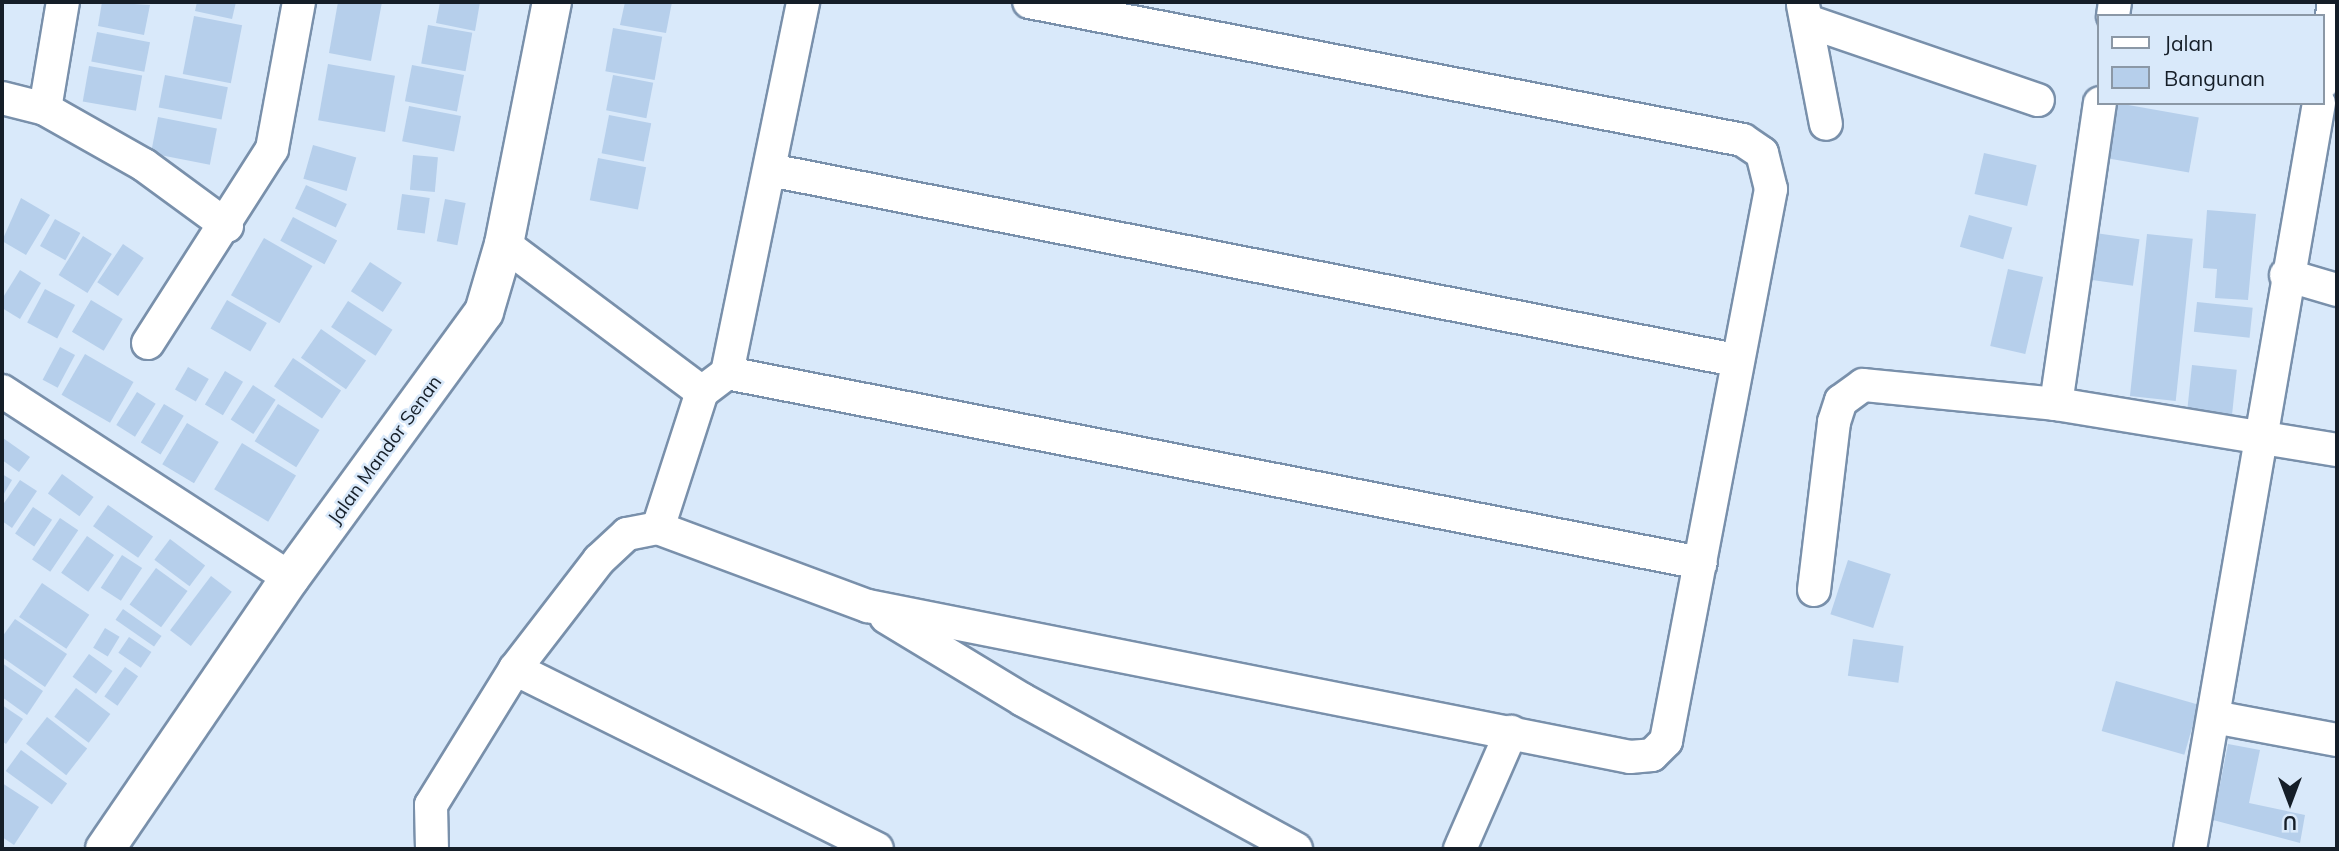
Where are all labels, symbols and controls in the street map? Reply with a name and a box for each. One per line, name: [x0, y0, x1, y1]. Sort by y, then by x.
legend: [2098, 14, 2325, 105]
text: Jalan: [2164, 30, 2213, 56]
text: Bangunan: [2164, 65, 2265, 91]
street label: Jalan Mandor Senan: [323, 371, 447, 529]
north arrow: [2255, 767, 2325, 837]
text: U: [2283, 811, 2297, 835]

